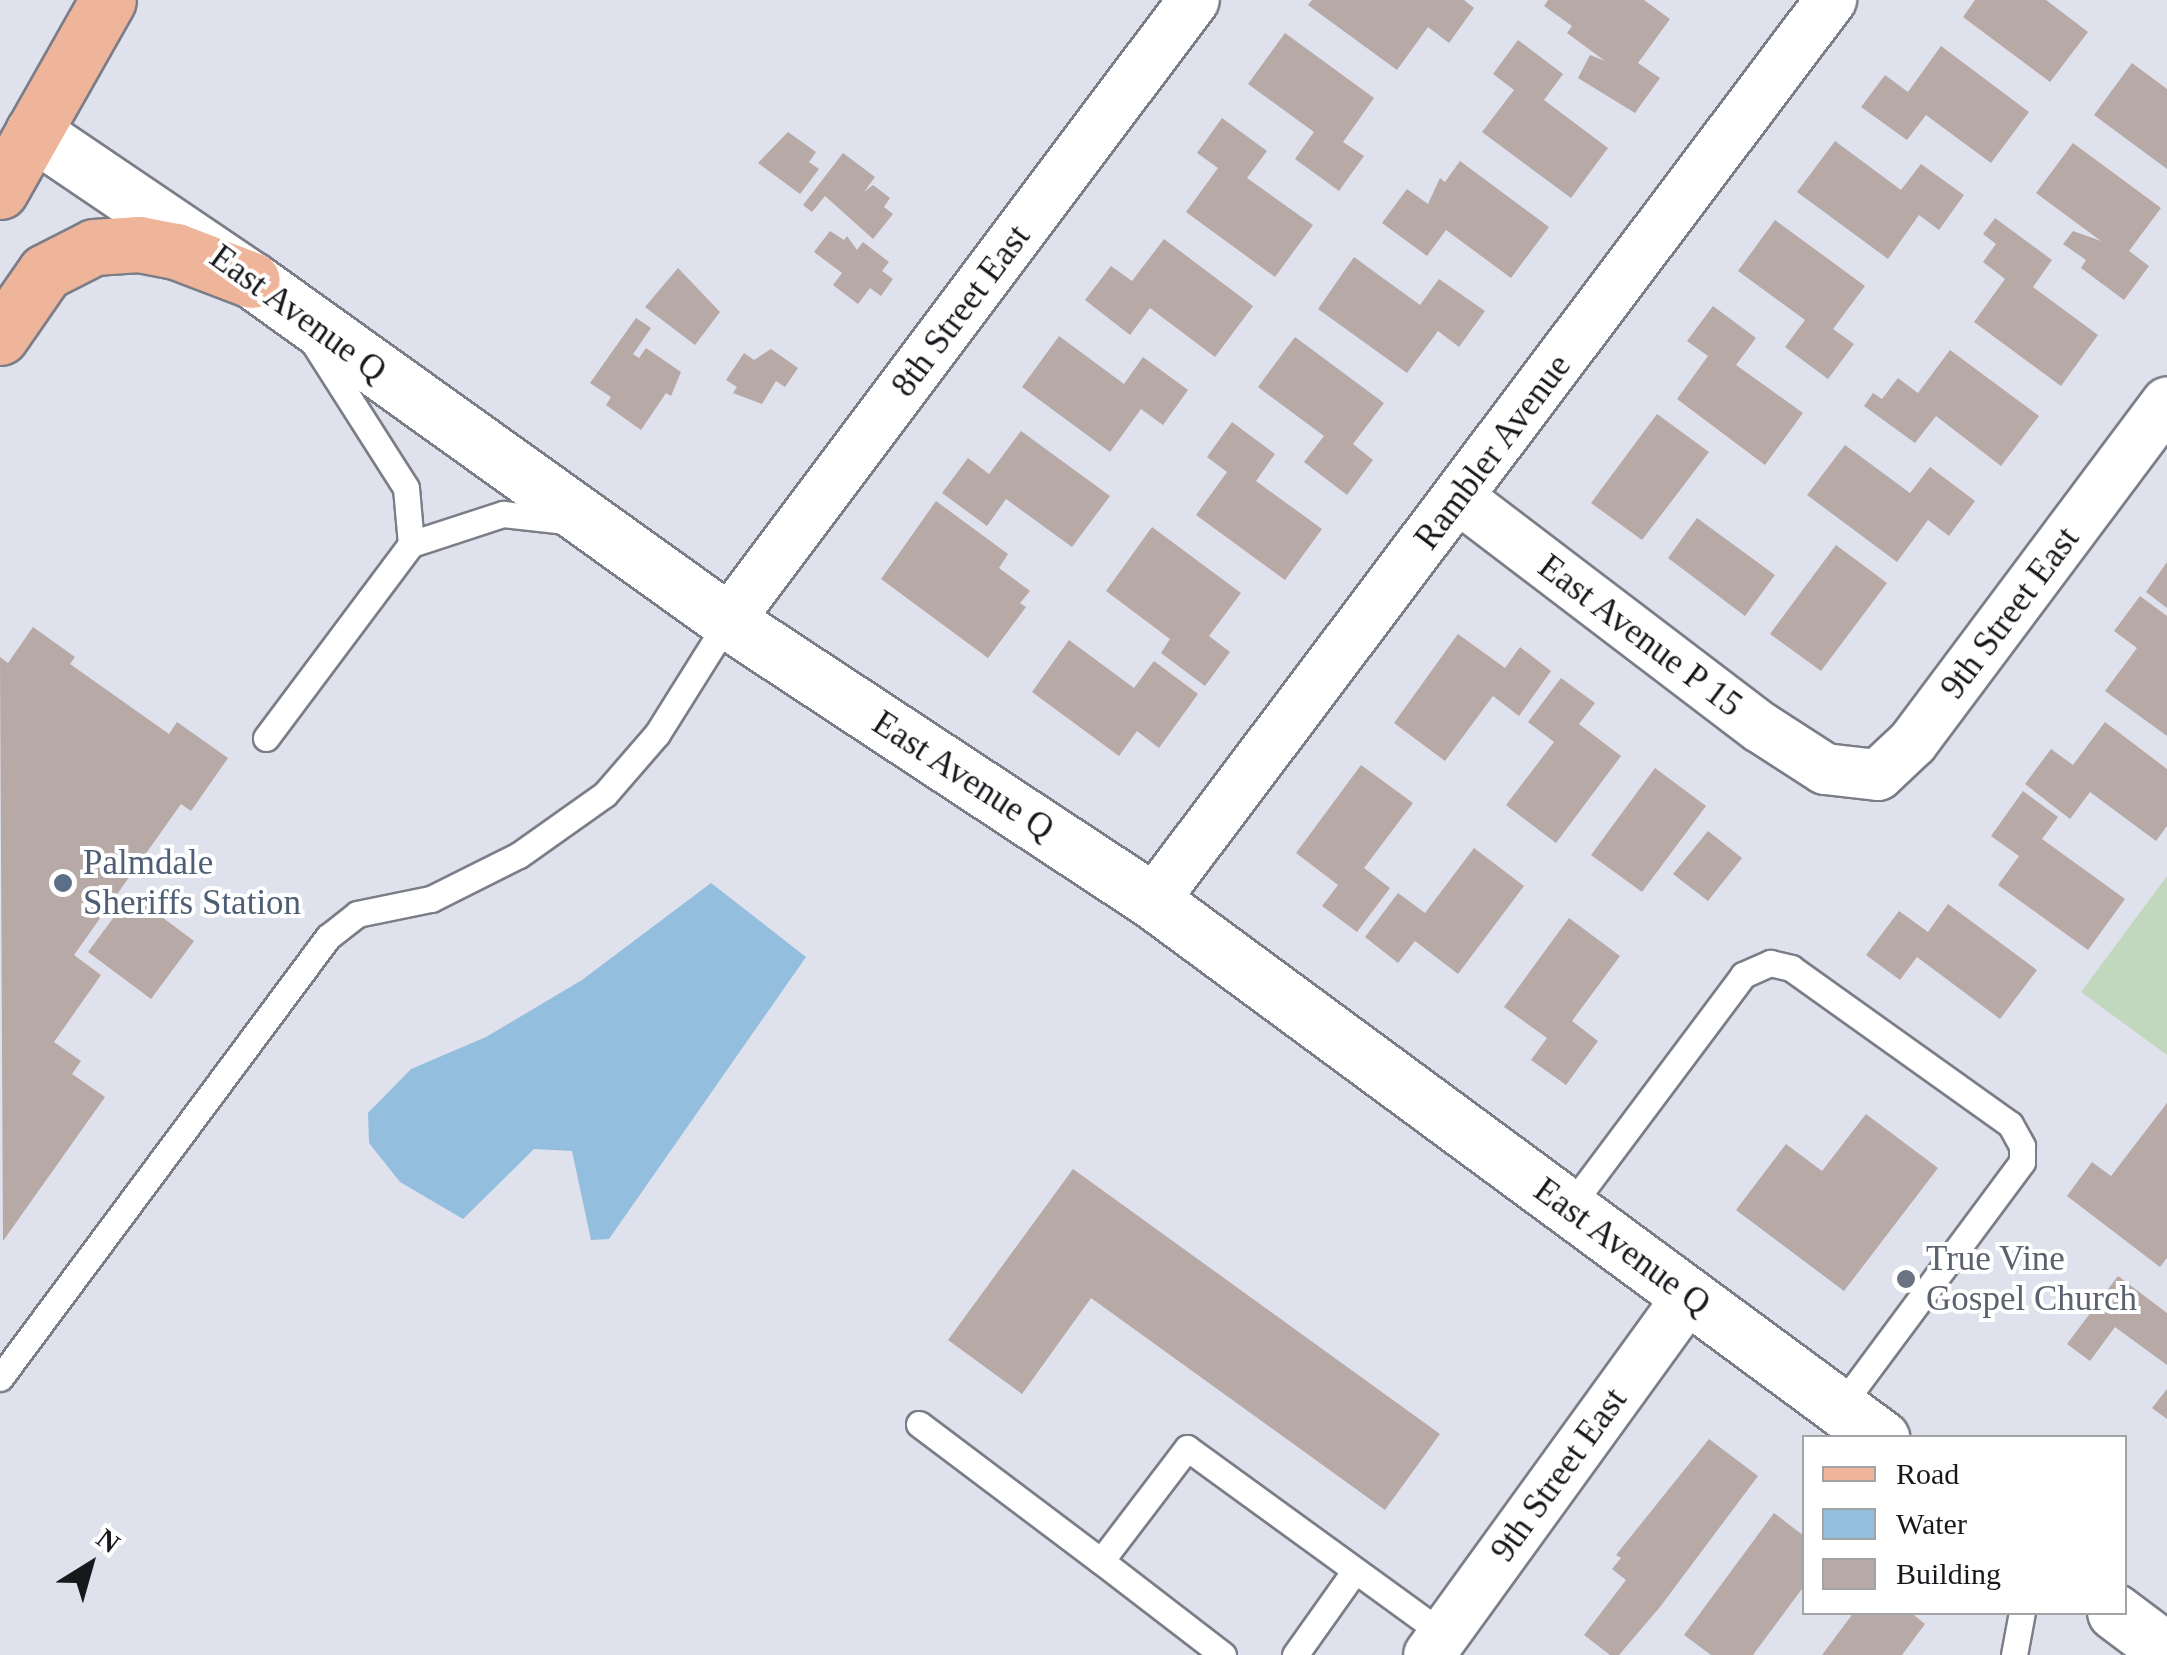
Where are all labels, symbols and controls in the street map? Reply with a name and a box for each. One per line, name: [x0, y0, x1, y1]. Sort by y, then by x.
street label: 8th Street East: [883, 217, 1039, 405]
street label: East Avenue Q: [201, 236, 395, 392]
street label: Rambler Avenue: [1405, 345, 1581, 559]
street label: 9th Street East: [1932, 519, 2088, 707]
street label: East Avenue P 15: [1529, 545, 1751, 727]
street label: East Avenue Q: [864, 701, 1062, 851]
place label: Palmdale Sheriffs Station: [83, 842, 301, 924]
marker: Palmdale Sheriffs Station: [52, 872, 74, 894]
street label: East Avenue Q: [1525, 1169, 1719, 1325]
place label: True Vine Gospel Church: [1926, 1238, 2137, 1320]
marker: True Vine Gospel Church: [1895, 1268, 1917, 1290]
street label: 9th Street East: [1482, 1380, 1636, 1570]
legend: [1802, 1435, 2127, 1615]
text: Road: [1896, 1457, 1959, 1490]
text: Water: [1896, 1507, 1967, 1540]
north arrow: [40, 1515, 140, 1615]
text: N: [91, 1522, 126, 1559]
text: Building: [1896, 1557, 2001, 1590]

